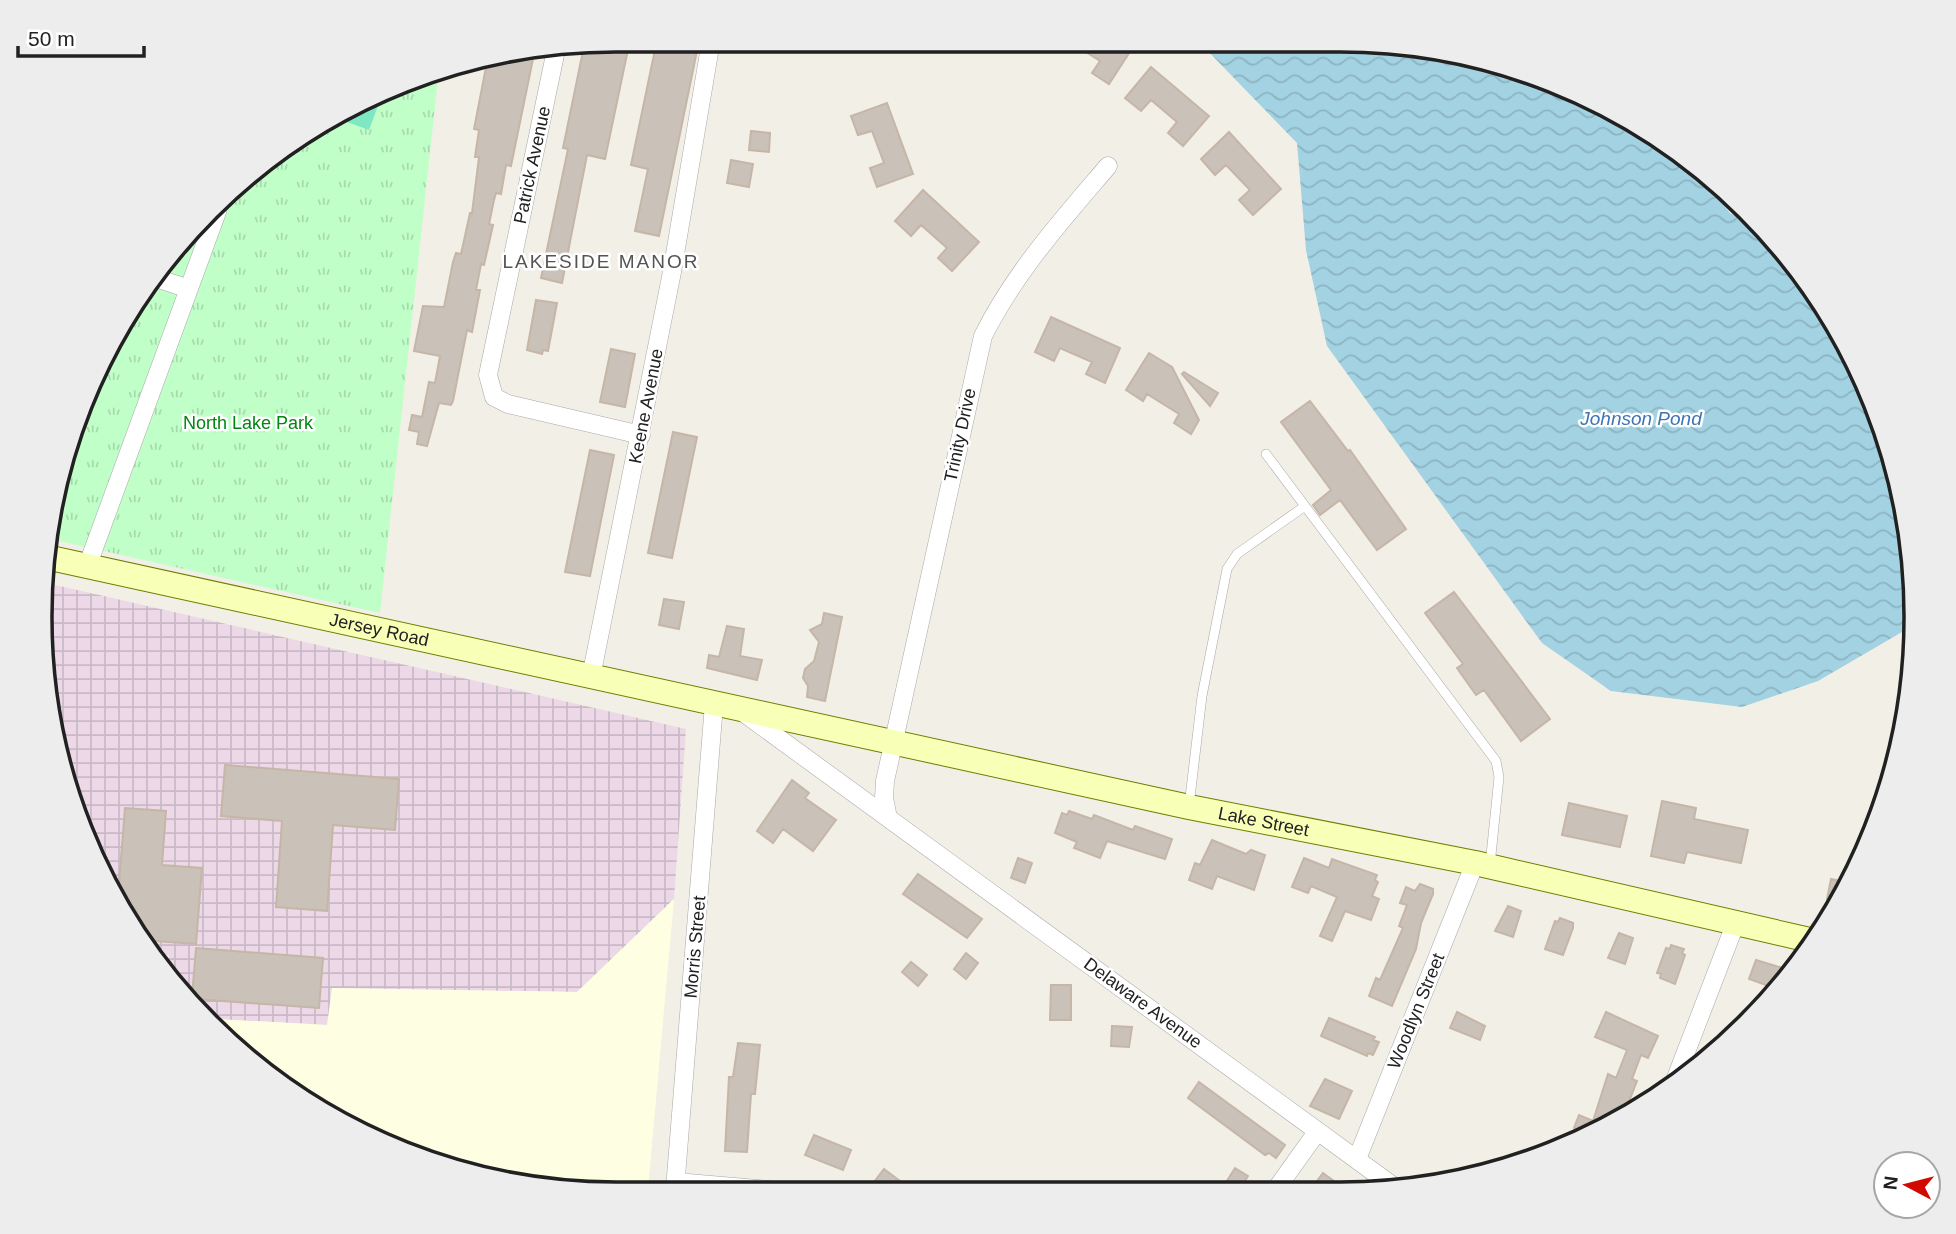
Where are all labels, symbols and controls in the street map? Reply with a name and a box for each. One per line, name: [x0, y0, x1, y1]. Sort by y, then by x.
scale bar: [18, 14, 144, 58]
text: 50 m: [28, 27, 75, 50]
street label: Patrick Avenue: [510, 104, 554, 226]
district label: LAKESIDE MANOR: [503, 251, 699, 272]
street label: Keene Avenue: [625, 347, 667, 465]
street label: Trinity Drive: [940, 386, 980, 484]
water label: Johnson Pond: [1579, 408, 1703, 429]
park label: North Lake Park: [183, 413, 314, 433]
street label: Jersey Road: [328, 609, 431, 650]
street label: Lake Street: [1216, 803, 1311, 840]
street label: Morris Street: [681, 895, 709, 999]
street label: Woodlyn Street: [1384, 950, 1448, 1072]
street label: Delaware Avenue: [1080, 954, 1206, 1052]
north arrow: [1872, 1150, 1942, 1220]
text: N: [1879, 1175, 1902, 1191]

